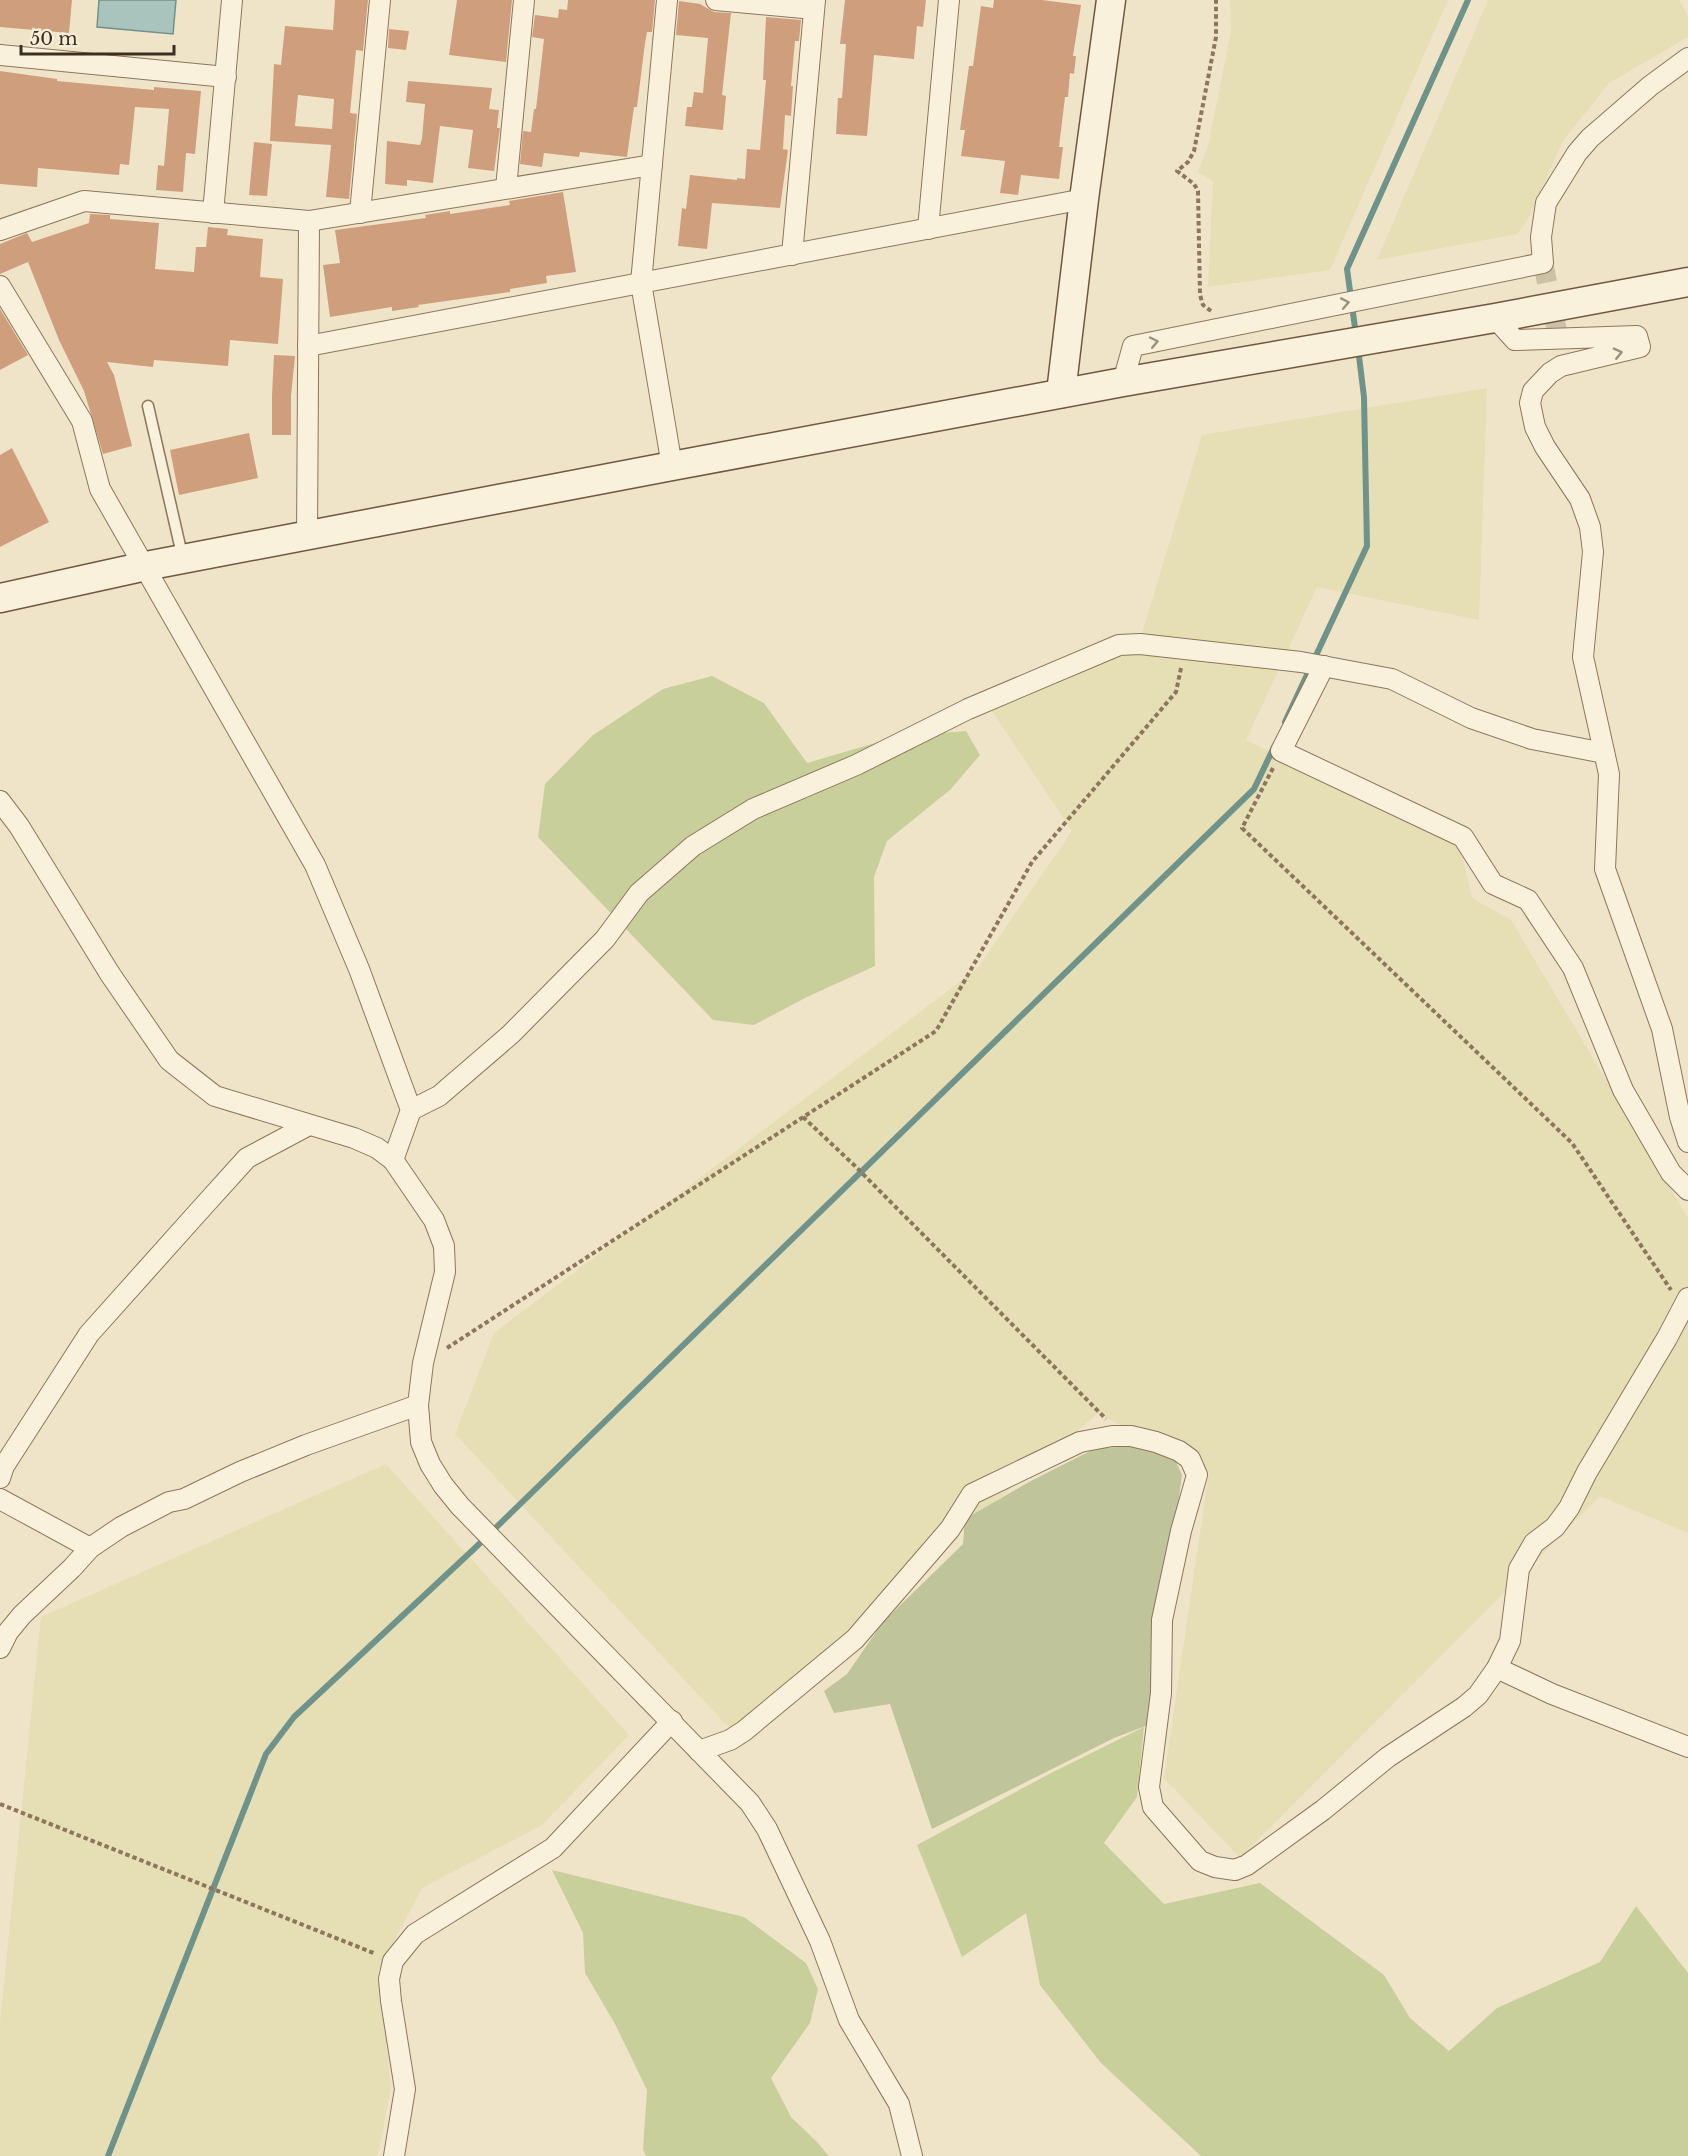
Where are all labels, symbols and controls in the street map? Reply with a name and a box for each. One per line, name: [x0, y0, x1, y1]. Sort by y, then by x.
scale bar: [21, 18, 174, 56]
text: 50 m: [30, 28, 78, 50]
one-way arrow: [1340, 297, 1350, 310]
one-way arrow: [1149, 336, 1159, 349]
one-way arrow: [1613, 347, 1623, 360]

